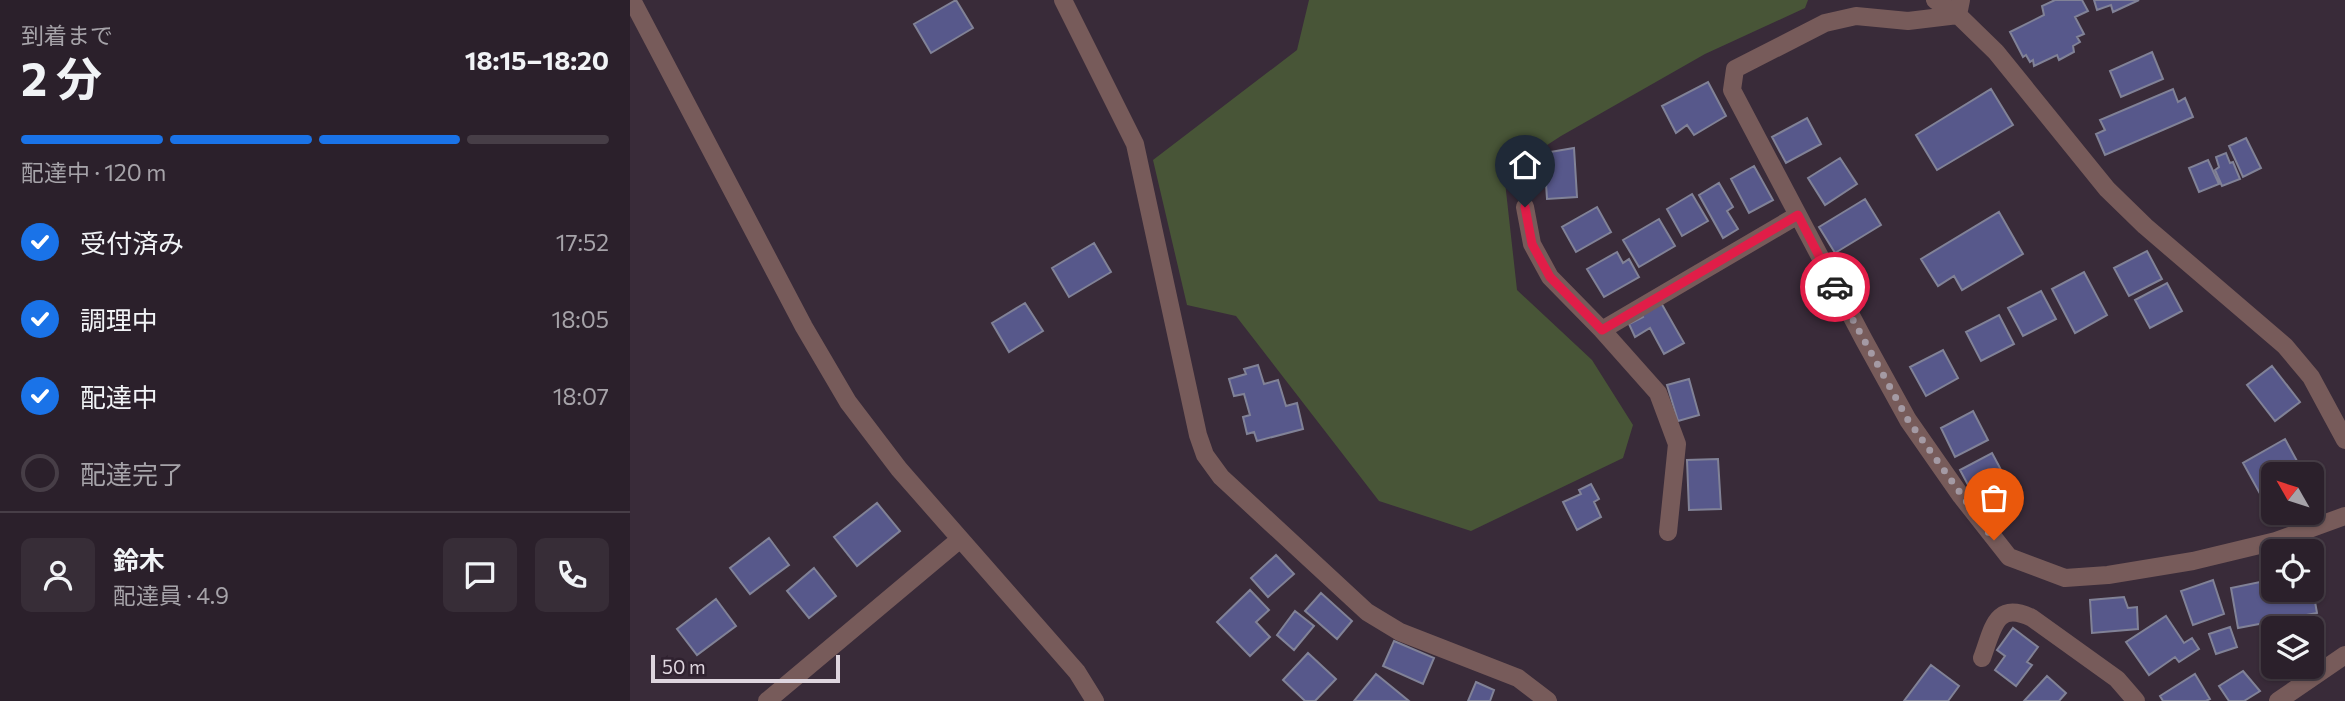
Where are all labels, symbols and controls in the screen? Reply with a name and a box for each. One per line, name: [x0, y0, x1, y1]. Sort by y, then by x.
text: 到着まで: [21, 21, 113, 49]
text: 18:15–18:20: [465, 44, 609, 75]
text: 2 分: [21, 49, 102, 105]
pin: [1495, 135, 1555, 207]
icon: home: [1506, 146, 1544, 184]
text: 配達中 · 120 m: [21, 158, 166, 186]
icon: check: [21, 223, 59, 261]
text: 受付済み: [80, 227, 184, 258]
text: 17:52: [556, 228, 609, 256]
courier: [1800, 252, 1870, 322]
icon: car: [1816, 268, 1854, 306]
icon: check: [21, 300, 59, 338]
text: 調理中: [80, 304, 158, 335]
text: 18:05: [552, 305, 609, 333]
icon: check: [21, 377, 59, 415]
text: 配達中: [80, 381, 158, 412]
text: 18:07: [553, 382, 609, 410]
text: 配達完了: [80, 458, 184, 489]
north arrow: [2261, 462, 2324, 525]
map controls: [2261, 462, 2324, 679]
pin: [1964, 468, 2024, 540]
icon: bag: [1975, 479, 2013, 517]
button: person: [21, 538, 95, 612]
button: chat: [443, 538, 517, 612]
button: phone: [535, 538, 609, 612]
button: locate: [2261, 539, 2324, 602]
text: 鈴木: [113, 544, 165, 575]
text: 配達員 · 4.9: [113, 581, 229, 609]
button: layers: [2261, 616, 2324, 679]
scale bar: [651, 652, 840, 684]
text: 50 m: [662, 655, 706, 678]

